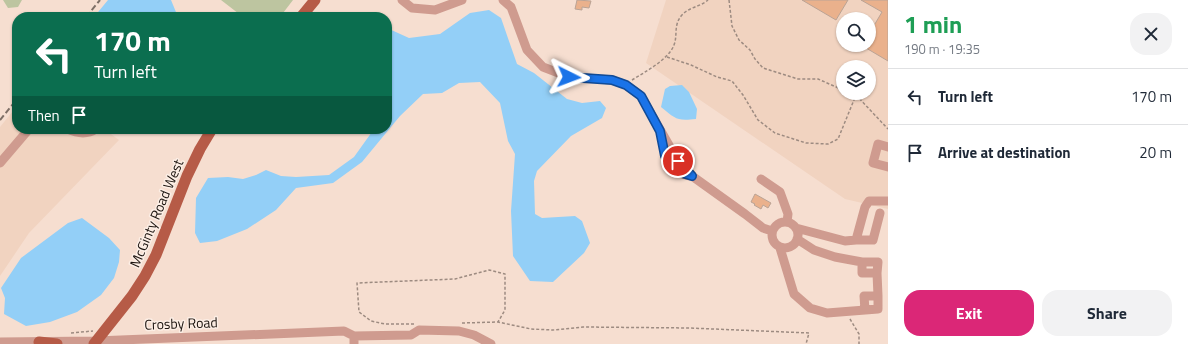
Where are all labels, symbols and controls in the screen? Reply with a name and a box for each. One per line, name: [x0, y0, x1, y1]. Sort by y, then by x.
text: 1 min: [904, 6, 962, 42]
map controls: [836, 12, 876, 100]
button: search: [836, 12, 876, 52]
button: close: [1130, 13, 1172, 55]
text: 170 m: [94, 19, 171, 62]
icon: left: [28, 28, 80, 80]
text: 190 m · 19:35: [904, 39, 980, 59]
position arrow: [548, 56, 590, 98]
text: Turn left: [94, 58, 157, 85]
button: layers: [836, 60, 876, 100]
text: Turn left: [938, 85, 993, 108]
text: 170 m: [1131, 85, 1172, 108]
icon: left: [904, 86, 926, 108]
text: Then: [28, 104, 60, 127]
icon: arrive: [68, 104, 90, 126]
text: Arrive at destination: [938, 141, 1071, 164]
text: 20 m: [1139, 141, 1172, 164]
icon: arrive: [904, 142, 926, 164]
pin: [661, 144, 695, 178]
icon: arrive: [667, 150, 689, 172]
street label: McGinty Road West: [124, 156, 188, 270]
button: Exit: [904, 290, 1034, 336]
button: Share: [1042, 290, 1172, 336]
street label: Crosby Road: [144, 311, 218, 335]

